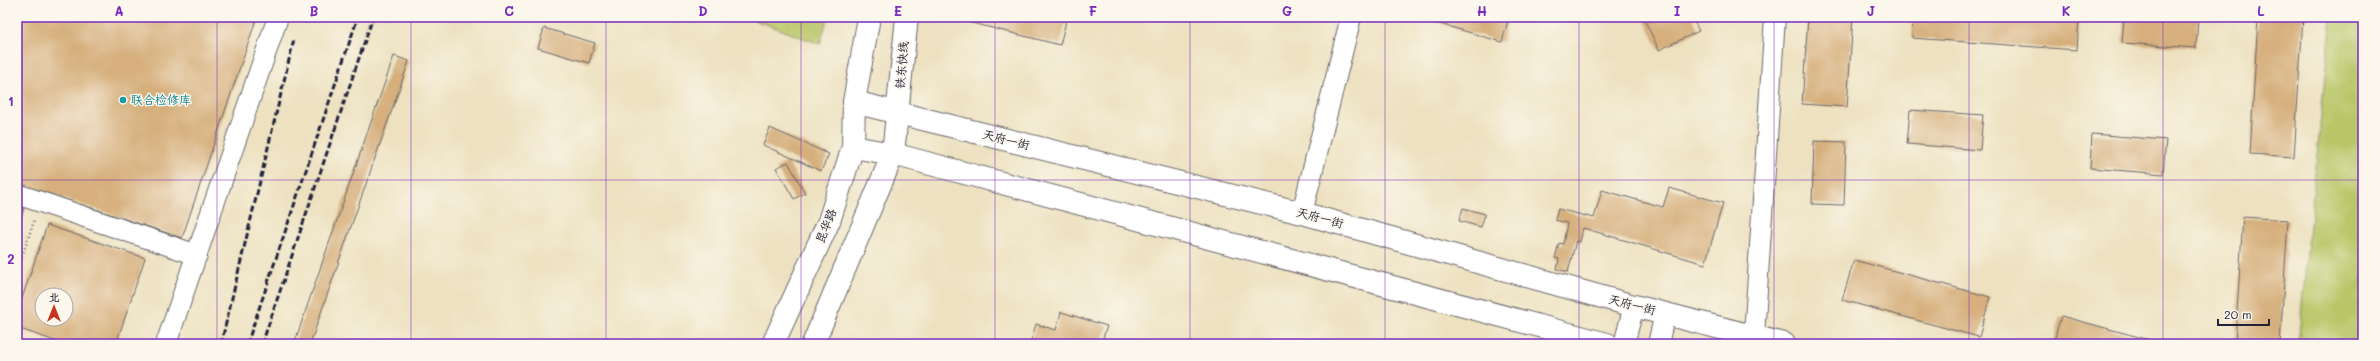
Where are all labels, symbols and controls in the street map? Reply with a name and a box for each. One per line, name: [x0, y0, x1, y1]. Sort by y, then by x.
text: A: [114, 2, 124, 19]
text: B: [310, 2, 319, 19]
text: C: [504, 2, 514, 19]
text: D: [698, 2, 708, 19]
text: E: [894, 2, 902, 19]
text: F: [1089, 2, 1097, 19]
text: G: [1282, 2, 1292, 19]
text: H: [1477, 2, 1487, 19]
text: I: [1674, 2, 1681, 19]
text: J: [1867, 2, 1875, 19]
text: K: [2062, 2, 2071, 19]
text: L: [2257, 2, 2265, 19]
street label: 铁东快线: [891, 40, 911, 90]
place label: 联合检修库: [131, 91, 191, 107]
text: 1: [8, 92, 14, 109]
marker: 联合检修库: [118, 95, 128, 105]
street label: 天府一街: [981, 125, 1031, 153]
street label: 天府一街: [1295, 203, 1346, 231]
street label: 昆华路: [811, 206, 839, 245]
text: 2: [7, 250, 15, 267]
north arrow: [34, 287, 74, 327]
text: 北: [49, 289, 60, 304]
street label: 天府一街: [1607, 290, 1657, 318]
scale bar: [2218, 301, 2269, 327]
text: 20 m: [2224, 306, 2252, 322]

